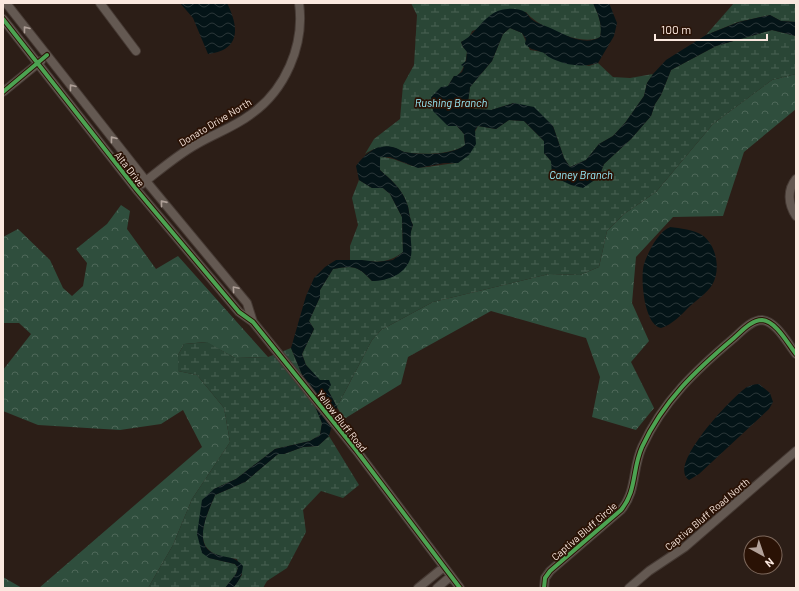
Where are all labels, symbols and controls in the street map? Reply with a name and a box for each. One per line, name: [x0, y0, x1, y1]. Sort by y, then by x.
scale bar: [655, 16, 767, 42]
text: 100 m: [661, 22, 691, 36]
one-way arrow: [24, 27, 31, 34]
one-way arrow: [69, 85, 76, 92]
street label: Donato Drive North: [177, 96, 253, 148]
water label: Rushing Branch: [415, 96, 488, 109]
one-way arrow: [111, 137, 118, 144]
street label: Alta Drive: [113, 149, 147, 189]
water label: Caney Branch: [549, 168, 613, 181]
one-way arrow: [161, 200, 168, 207]
one-way arrow: [232, 286, 239, 293]
street label: Yellow Bluff Road: [314, 388, 370, 454]
street label: Captiva Bluff Road North: [662, 475, 752, 553]
street label: Captiva Bluff Circle: [549, 499, 619, 563]
north arrow: [743, 535, 783, 575]
text: N: [763, 556, 777, 570]

